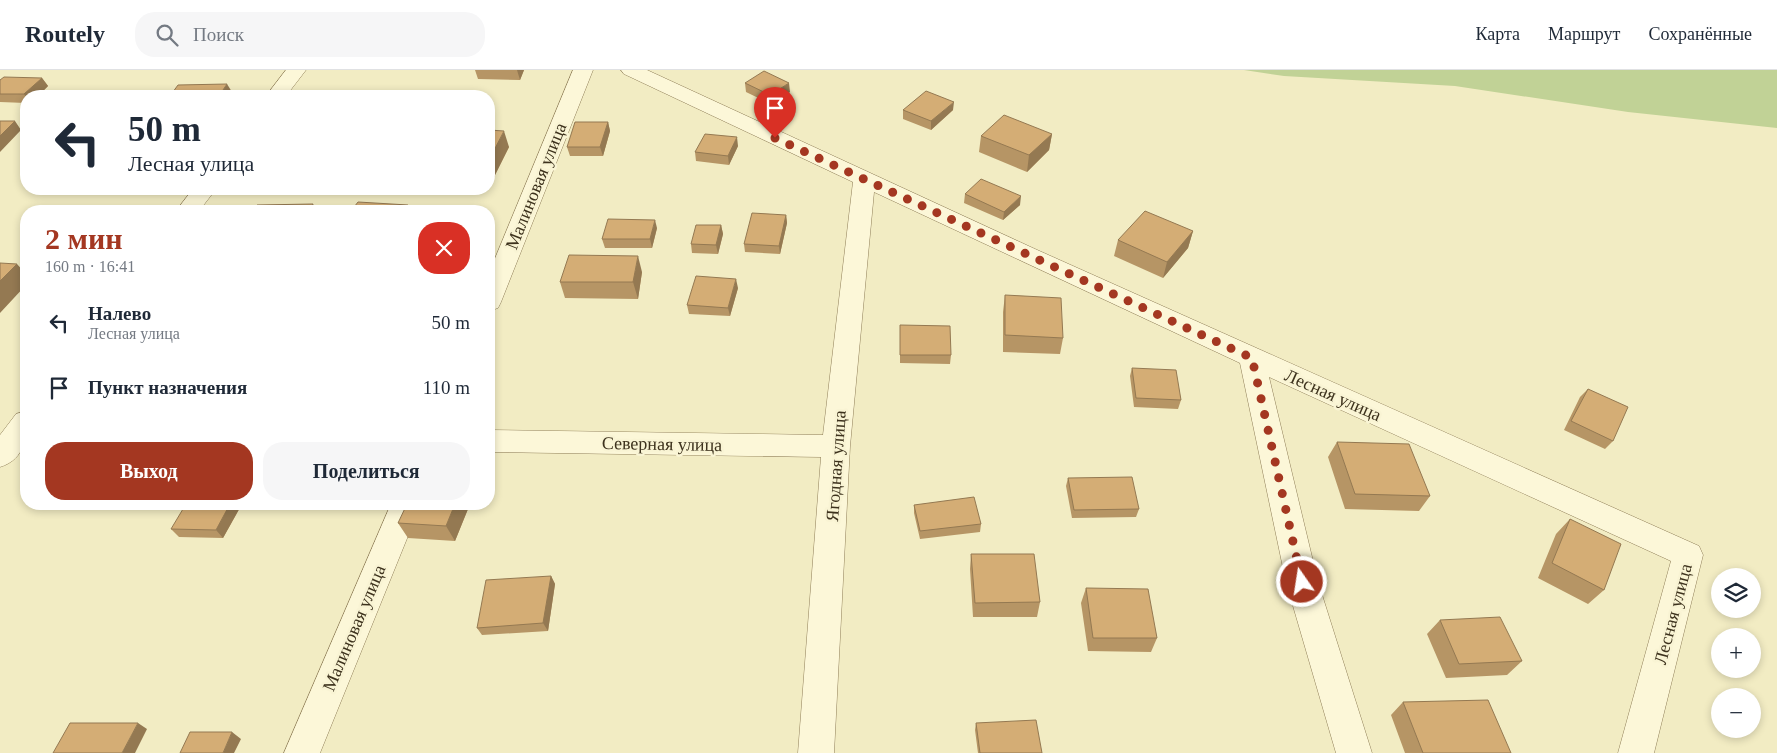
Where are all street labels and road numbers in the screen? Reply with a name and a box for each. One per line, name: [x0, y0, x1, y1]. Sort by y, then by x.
street label: Малиновая улица: [501, 120, 571, 252]
street label: Лесная улица: [1282, 365, 1384, 425]
street label: Ягодная улица: [822, 410, 850, 522]
street label: Северная улица: [602, 433, 722, 455]
street label: Лесная улица: [1650, 561, 1696, 667]
street label: Малиновая улица: [318, 562, 390, 694]

